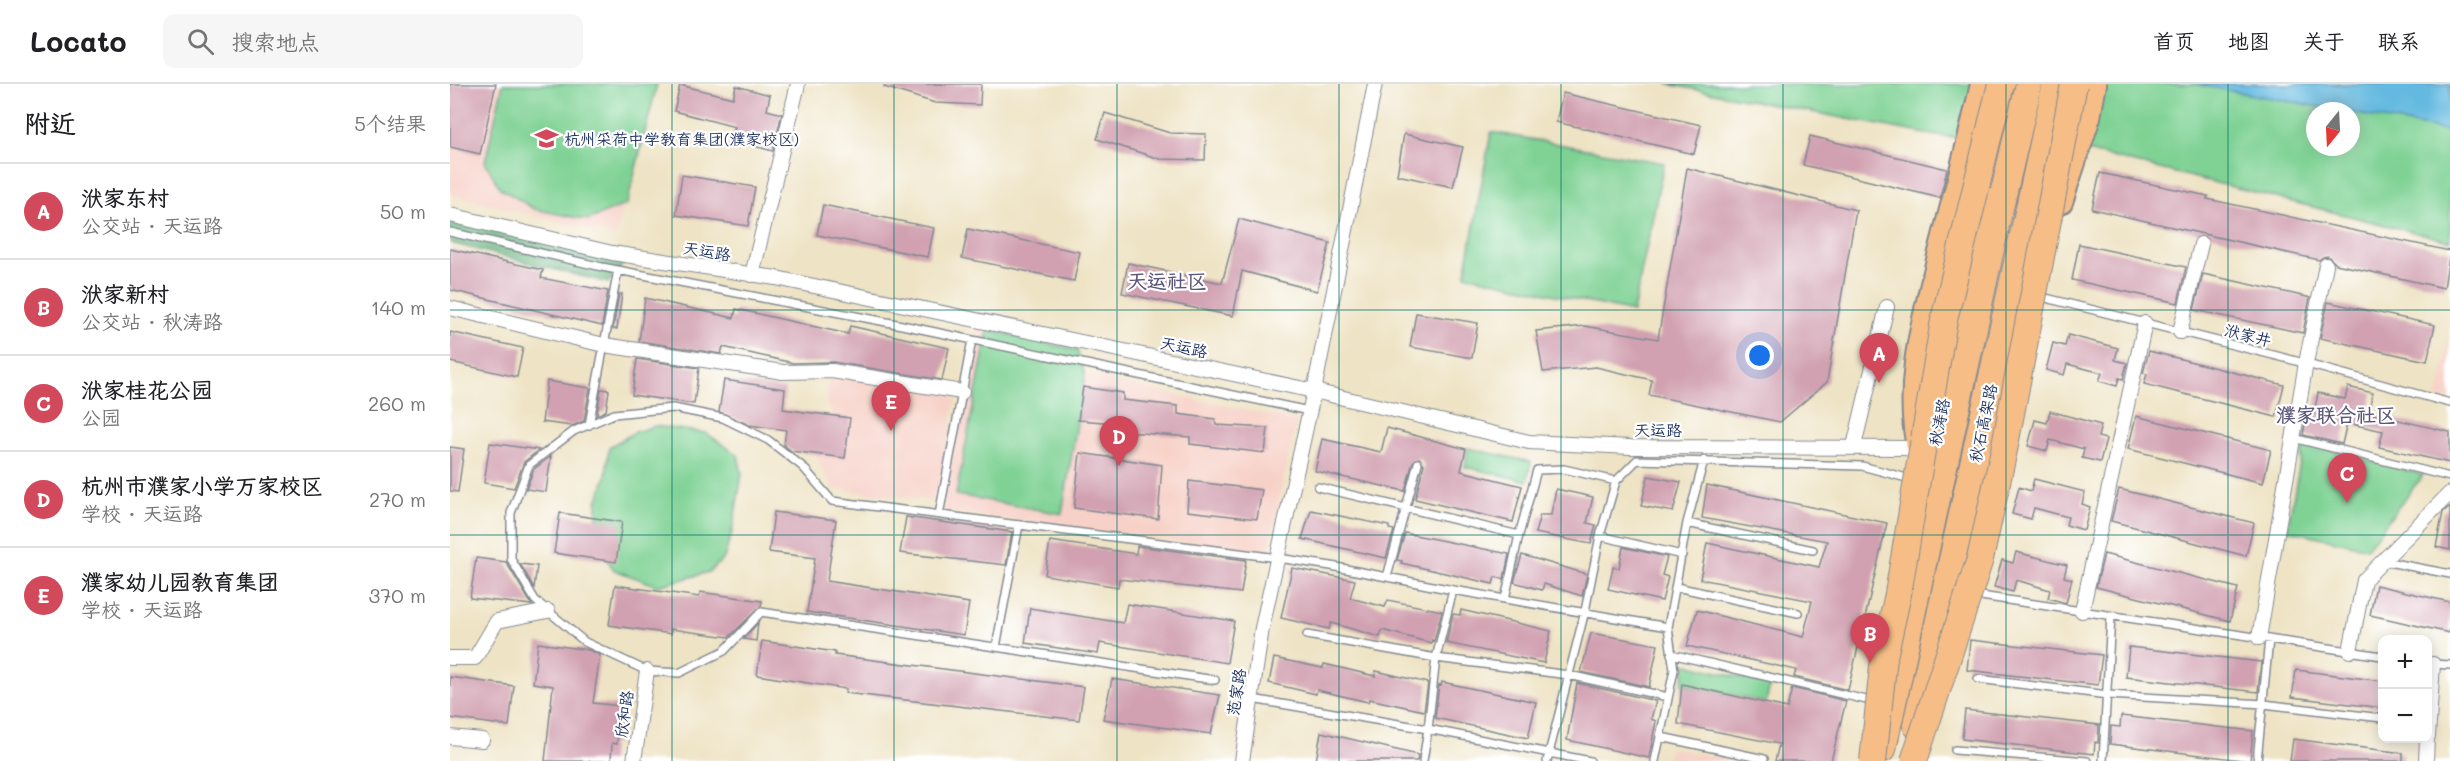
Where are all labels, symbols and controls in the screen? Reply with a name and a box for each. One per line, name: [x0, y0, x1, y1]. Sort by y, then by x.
search box: [163, 14, 583, 68]
text: Locato: [30, 23, 127, 59]
icon: search: [184, 25, 217, 58]
text: 搜索地点: [232, 27, 320, 56]
text: 首页: [2153, 27, 2195, 54]
text: 地图: [2228, 27, 2270, 54]
text: 关于: [2303, 27, 2345, 54]
text: 联系: [2378, 27, 2420, 54]
north arrow: [2306, 102, 2360, 156]
text: 附近: [24, 106, 76, 140]
text: 5个结果: [354, 110, 426, 136]
school or university icon: 杭州采荷中学教育集团(濮家校区): [533, 126, 559, 152]
place label: 杭州采荷中学教育集团(濮家校区): [564, 128, 799, 149]
text: 洑家东村: [81, 183, 169, 212]
text: A: [37, 198, 50, 224]
text: 50 m: [380, 198, 426, 224]
text: 公交站 · 天运路: [81, 212, 223, 238]
street label: 天运路: [682, 236, 732, 265]
district label: 天运社区: [1127, 267, 1207, 293]
text: 洑家新村: [81, 279, 169, 308]
text: B: [37, 294, 50, 320]
text: 140 m: [371, 294, 426, 320]
text: 公交站 · 秋涛路: [81, 308, 223, 334]
street label: 洑家井: [2222, 319, 2274, 351]
street label: 天运路: [1158, 331, 1210, 362]
pin: A: [1860, 334, 1898, 383]
your location: [1745, 341, 1774, 370]
text: 洑家桂花公园: [81, 375, 213, 404]
pin: E: [872, 382, 910, 431]
street label: 秋石高架路: [1964, 382, 2001, 464]
text: C: [36, 390, 51, 416]
text: 260 m: [368, 390, 426, 416]
street label: 秋涛路: [1924, 396, 1953, 447]
district label: 濮家联合社区: [2276, 401, 2396, 427]
text: 公园: [81, 404, 121, 430]
pin: D: [1100, 416, 1138, 466]
street label: 天运路: [1634, 419, 1682, 440]
pin: C: [2328, 454, 2366, 503]
text: 杭州市濮家小学万家校区: [81, 471, 323, 500]
text: D: [36, 486, 51, 512]
text: 270 m: [369, 486, 426, 512]
text: 学校 · 天运路: [81, 500, 203, 526]
text: 濮家幼儿园教育集团: [81, 567, 279, 596]
text: E: [37, 582, 50, 608]
text: 370 m: [368, 582, 426, 608]
text: 学校 · 天运路: [81, 596, 203, 622]
pin: B: [1850, 614, 1890, 663]
map controls: [2378, 635, 2432, 743]
button: +: [2378, 635, 2432, 689]
street label: 范家路: [1221, 667, 1250, 717]
street label: 欣和路: [610, 689, 637, 739]
button: −: [2378, 689, 2432, 743]

